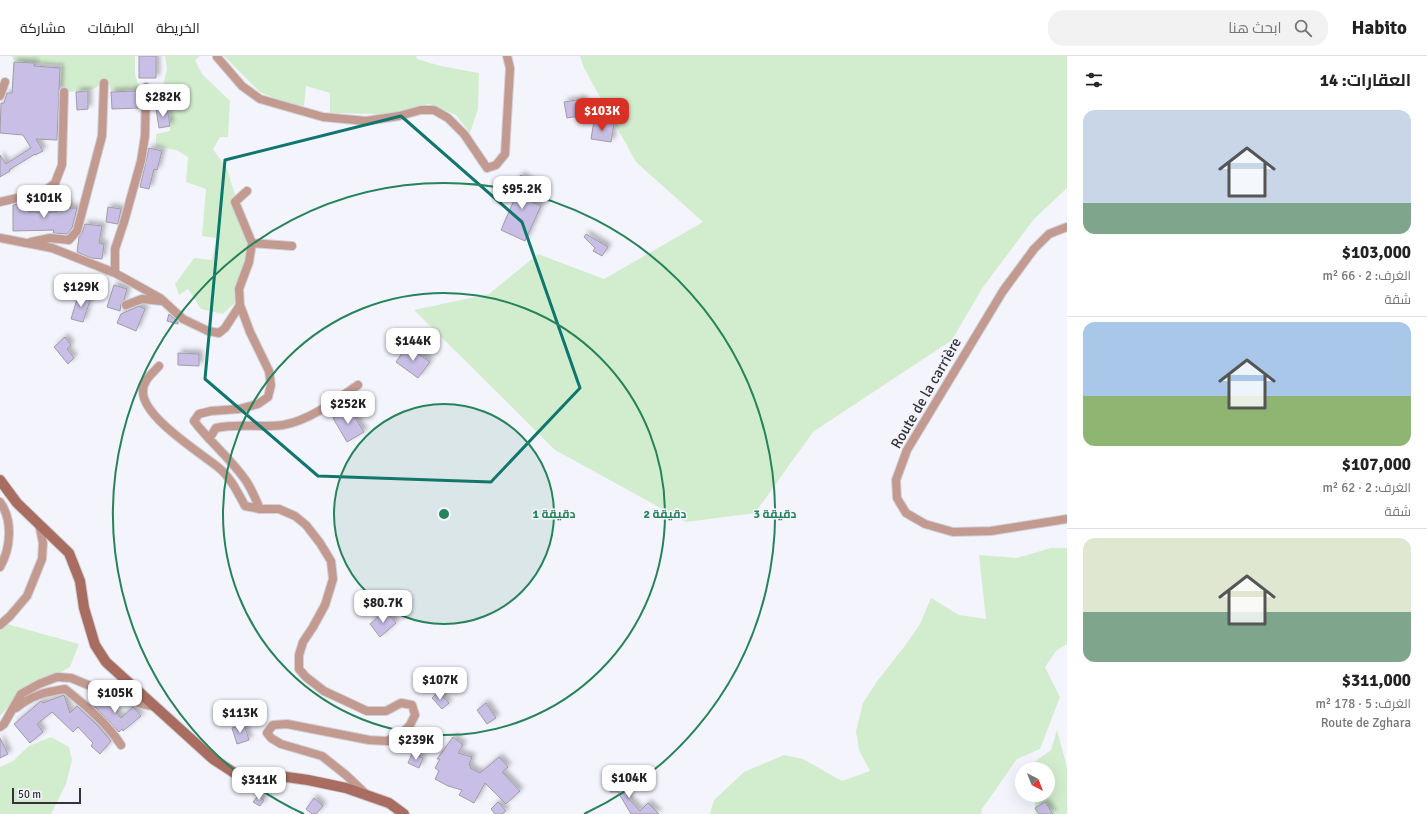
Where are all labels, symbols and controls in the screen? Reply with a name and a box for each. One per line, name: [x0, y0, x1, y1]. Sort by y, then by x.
search box: [1048, 10, 1328, 46]
text: Habito: [1352, 16, 1407, 40]
icon: search: [1292, 17, 1314, 39]
text: ابحث هنا: [1228, 19, 1282, 37]
text: مشاركة: [20, 20, 66, 37]
text: الطبقات: [88, 20, 134, 37]
text: الخريطة: [156, 20, 200, 37]
icon: filters: [1083, 69, 1105, 91]
text: العقارات: 14: [1320, 70, 1411, 91]
pin: $282K: [135, 84, 191, 118]
text: $282K: [145, 89, 181, 105]
pin: $103K: [574, 98, 630, 132]
text: $103K: [584, 103, 620, 119]
icon: home: [1211, 136, 1283, 208]
pin: $95.2K: [489, 176, 555, 210]
text: $95.2K: [502, 181, 542, 197]
pin: $101K: [16, 185, 72, 219]
text: $101K: [26, 190, 62, 206]
text: $103,000: [1342, 242, 1411, 263]
text: الغرف: 2 · 66 m²: [1323, 268, 1411, 284]
pin: $129K: [53, 274, 109, 308]
text: $129K: [63, 279, 99, 295]
text: شقة: [1384, 292, 1411, 308]
pin: $144K: [385, 328, 441, 362]
text: $144K: [395, 333, 431, 349]
street label: Route de la carrière: [887, 334, 965, 452]
icon: home: [1211, 348, 1283, 420]
pin: $252K: [320, 391, 376, 425]
text: $252K: [330, 396, 366, 412]
text: $107,000: [1342, 454, 1411, 475]
text: الغرف: 2 · 62 m²: [1323, 480, 1411, 496]
text: شقة: [1384, 504, 1411, 520]
centre of rings: [437, 507, 451, 521]
text: 1 دقيقة: [532, 507, 576, 522]
text: 2 دقيقة: [643, 507, 687, 522]
text: 3 دقيقة: [753, 507, 797, 522]
icon: home: [1211, 564, 1283, 636]
pin: $80.7K: [350, 590, 416, 624]
text: $80.7K: [363, 595, 403, 611]
pin: $107K: [412, 667, 468, 701]
text: $311,000: [1342, 670, 1411, 691]
text: $107K: [422, 672, 458, 688]
pin: $105K: [87, 680, 143, 714]
text: $105K: [97, 685, 133, 701]
text: الغرف: 5 · 178 m²: [1315, 696, 1411, 712]
pin: $113K: [212, 700, 268, 734]
text: $113K: [222, 705, 258, 721]
text: Route de Zghara: [1321, 715, 1411, 731]
pin: $239K: [388, 727, 444, 761]
text: $239K: [398, 732, 434, 748]
north arrow: [1015, 762, 1055, 802]
map controls: [1015, 762, 1055, 802]
pin: $104K: [601, 765, 657, 799]
pin: $311K: [231, 767, 287, 801]
text: $104K: [611, 770, 647, 786]
text: $311K: [241, 772, 277, 788]
scale bar: [12, 786, 81, 805]
text: 50 m: [18, 788, 41, 801]

